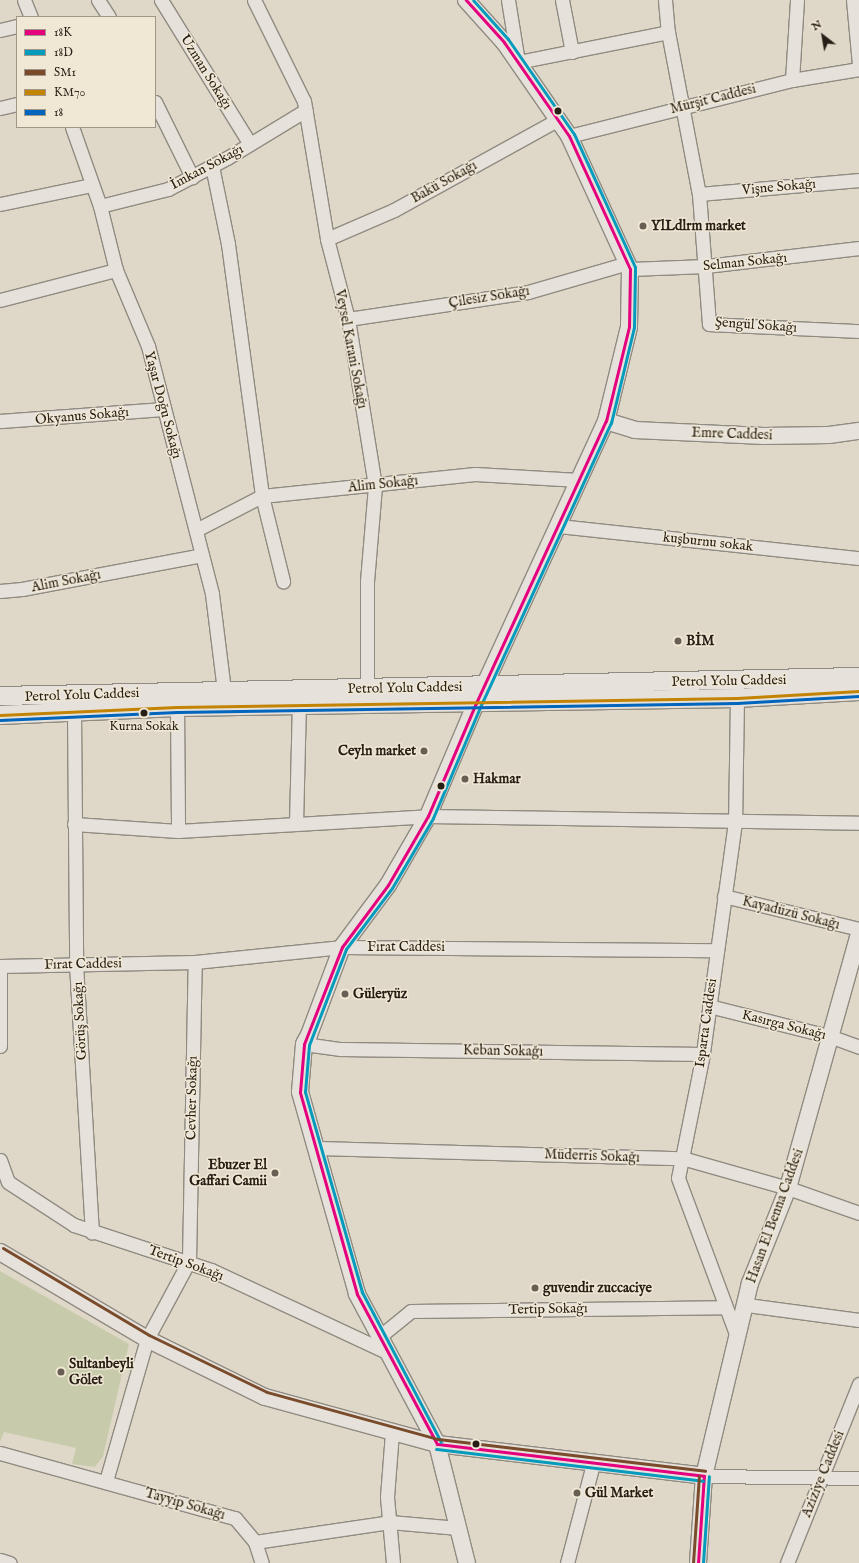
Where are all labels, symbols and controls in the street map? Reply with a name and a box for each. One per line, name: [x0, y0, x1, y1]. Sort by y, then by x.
legend: [16, 16, 156, 128]
north arrow: [803, 16, 843, 56]
text: N: [809, 17, 825, 34]
text: 18K: [54, 25, 72, 40]
street label: Uzman Sokağı: [176, 32, 236, 112]
text: 18D: [54, 45, 73, 60]
text: SM1: [54, 65, 76, 80]
street label: Mürşit Caddesi: [668, 80, 758, 118]
text: KM70: [54, 85, 85, 100]
text: 18: [54, 105, 63, 120]
unlabelled marker: [553, 106, 563, 116]
street label: İmkan Sokağı: [168, 141, 246, 193]
street label: Bakü Sokağı: [408, 157, 480, 207]
street label: Vişne Sokağı: [741, 175, 817, 199]
place label: YlLdlrm market: [651, 218, 746, 234]
marker: YlLdlrm market: [638, 221, 648, 231]
street label: Selman Sokağı: [702, 249, 788, 275]
street label: Çilesiz Sokağı: [447, 282, 531, 312]
street label: Veysel Karani Sokağı: [331, 288, 371, 410]
street label: Şengül Sokağı: [714, 314, 798, 336]
street label: Yaşar Doğu Sokağı: [141, 349, 185, 461]
street label: Okyanus Sokağı: [34, 404, 130, 428]
street label: Emre Caddesi: [691, 424, 773, 444]
street label: Alim Sokağı: [347, 472, 419, 496]
street label: kuşburnu sokak: [662, 529, 754, 555]
street label: Alim Sokağı: [30, 566, 102, 596]
place label: BİM: [686, 633, 714, 649]
marker: BİM: [673, 636, 683, 646]
street label: Petrol Yolu Caddesi: [671, 672, 787, 690]
street label: Petrol Yolu Caddesi: [347, 679, 463, 697]
street label: Petrol Yolu Caddesi: [24, 685, 140, 705]
marker: Kurna Sokak: [139, 708, 149, 718]
place label: Kurna Sokak: [109, 719, 179, 735]
place label: Ceyln market: [338, 743, 416, 759]
marker: Ceyln market: [419, 746, 429, 756]
place label: Hakmar: [473, 771, 521, 787]
marker: Hakmar: [460, 774, 470, 784]
unlabelled marker: [436, 781, 446, 791]
street label: Kayadüzü Sokağı: [740, 893, 842, 933]
street label: Fırat Caddesi: [367, 939, 445, 955]
street label: Fırat Caddesi: [44, 955, 122, 973]
street label: Isparta Caddesi: [691, 977, 721, 1069]
street label: Görüş Sokağı: [70, 981, 90, 1061]
place label: Güleryüz: [353, 986, 407, 1002]
marker: Güleryüz: [340, 989, 350, 999]
street label: Kasırga Sokağı: [740, 1006, 828, 1044]
street label: Keban Sokağı: [463, 1042, 543, 1060]
street label: Cevher Sokağı: [183, 1056, 201, 1140]
street label: Müderris Sokağı: [544, 1146, 640, 1166]
street label: Hasan El Benna Caddesi: [743, 1146, 807, 1286]
place label: Ebuzer El Gaffari Camii: [189, 1157, 267, 1190]
marker: Ebuzer El Gaffari Camii: [270, 1168, 280, 1178]
street label: Tertip Sokağı: [146, 1242, 226, 1284]
place label: guvendir zuccaciye: [543, 1280, 652, 1296]
marker: guvendir zuccaciye: [530, 1283, 540, 1293]
street label: Tertip Sokağı: [508, 1300, 588, 1318]
place label: Sultanbeyli Gölet: [69, 1356, 134, 1388]
marker: Sultanbeyli Gölet: [56, 1367, 66, 1377]
street label: Aziziye Caddesi: [798, 1428, 848, 1520]
unlabelled marker: [471, 1439, 481, 1449]
street label: Tayyip Sokağı: [143, 1485, 227, 1523]
place label: Gül Market: [585, 1485, 653, 1501]
marker: Gül Market: [572, 1488, 582, 1498]

